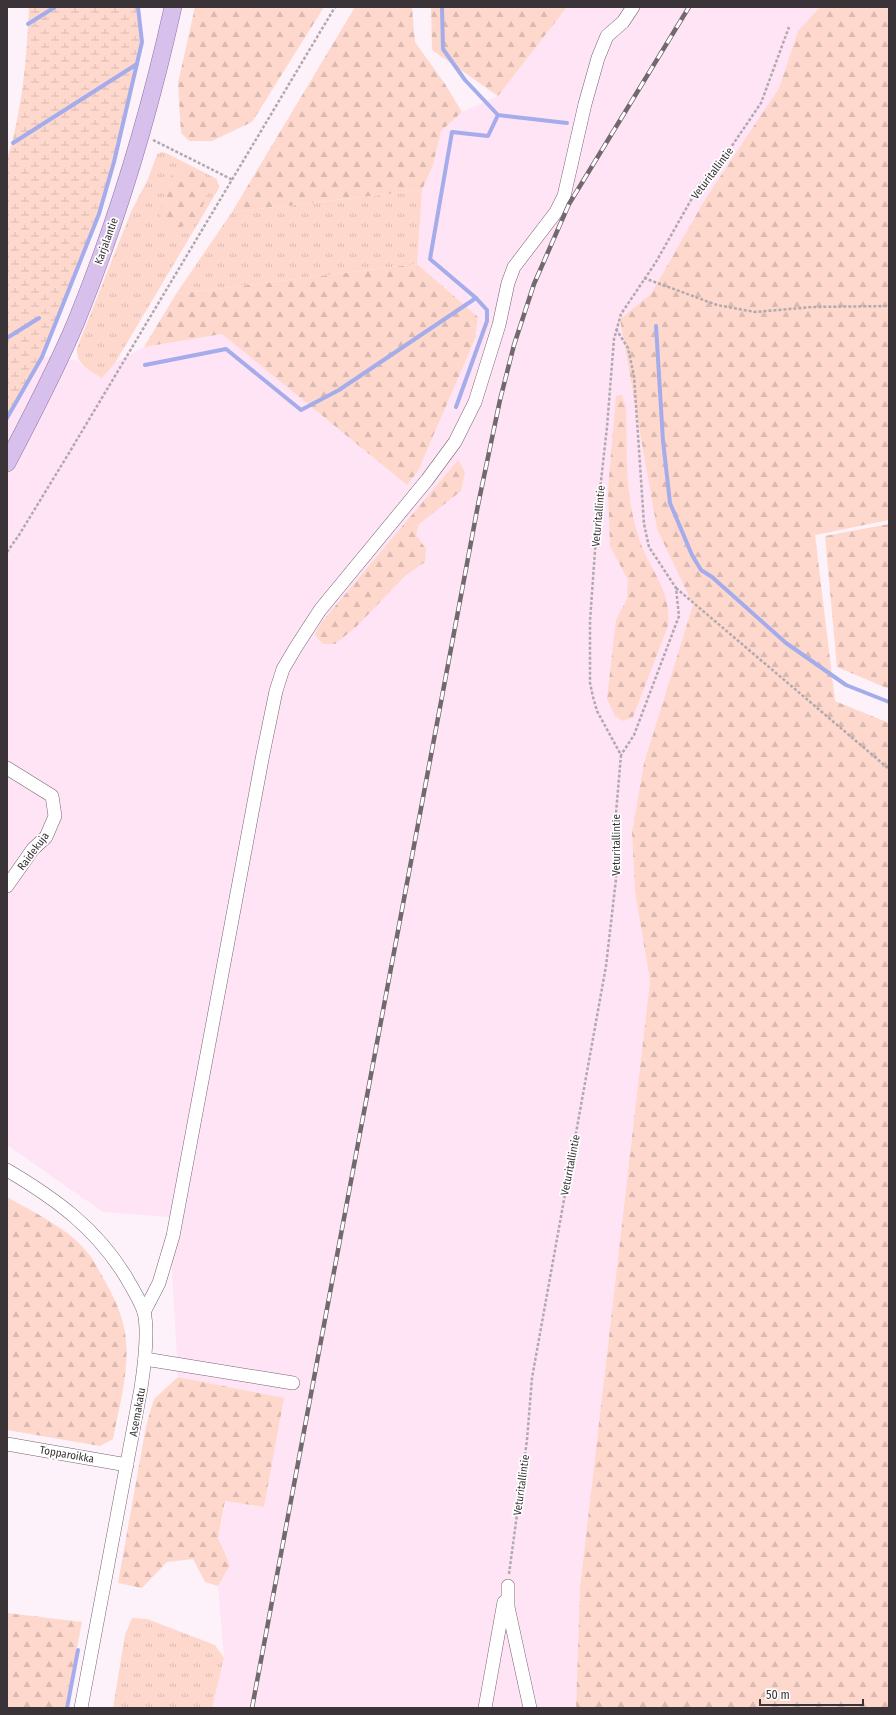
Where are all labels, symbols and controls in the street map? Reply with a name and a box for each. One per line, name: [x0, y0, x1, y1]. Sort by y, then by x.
street label: Veturitallintie: [689, 145, 736, 202]
street label: Karjalantie: [92, 216, 121, 266]
street label: Veturitallintie: [589, 485, 608, 547]
street label: Veturitallintie: [610, 814, 623, 876]
street label: Raidekuja: [15, 830, 52, 873]
street label: Veturitallintie: [558, 1134, 583, 1197]
street label: Asemakatu: [127, 1387, 148, 1438]
street label: Topparoikka: [39, 1443, 95, 1466]
street label: Veturitallintie: [511, 1454, 532, 1517]
scale bar: [760, 1681, 863, 1707]
text: 50 m: [766, 1688, 790, 1702]

